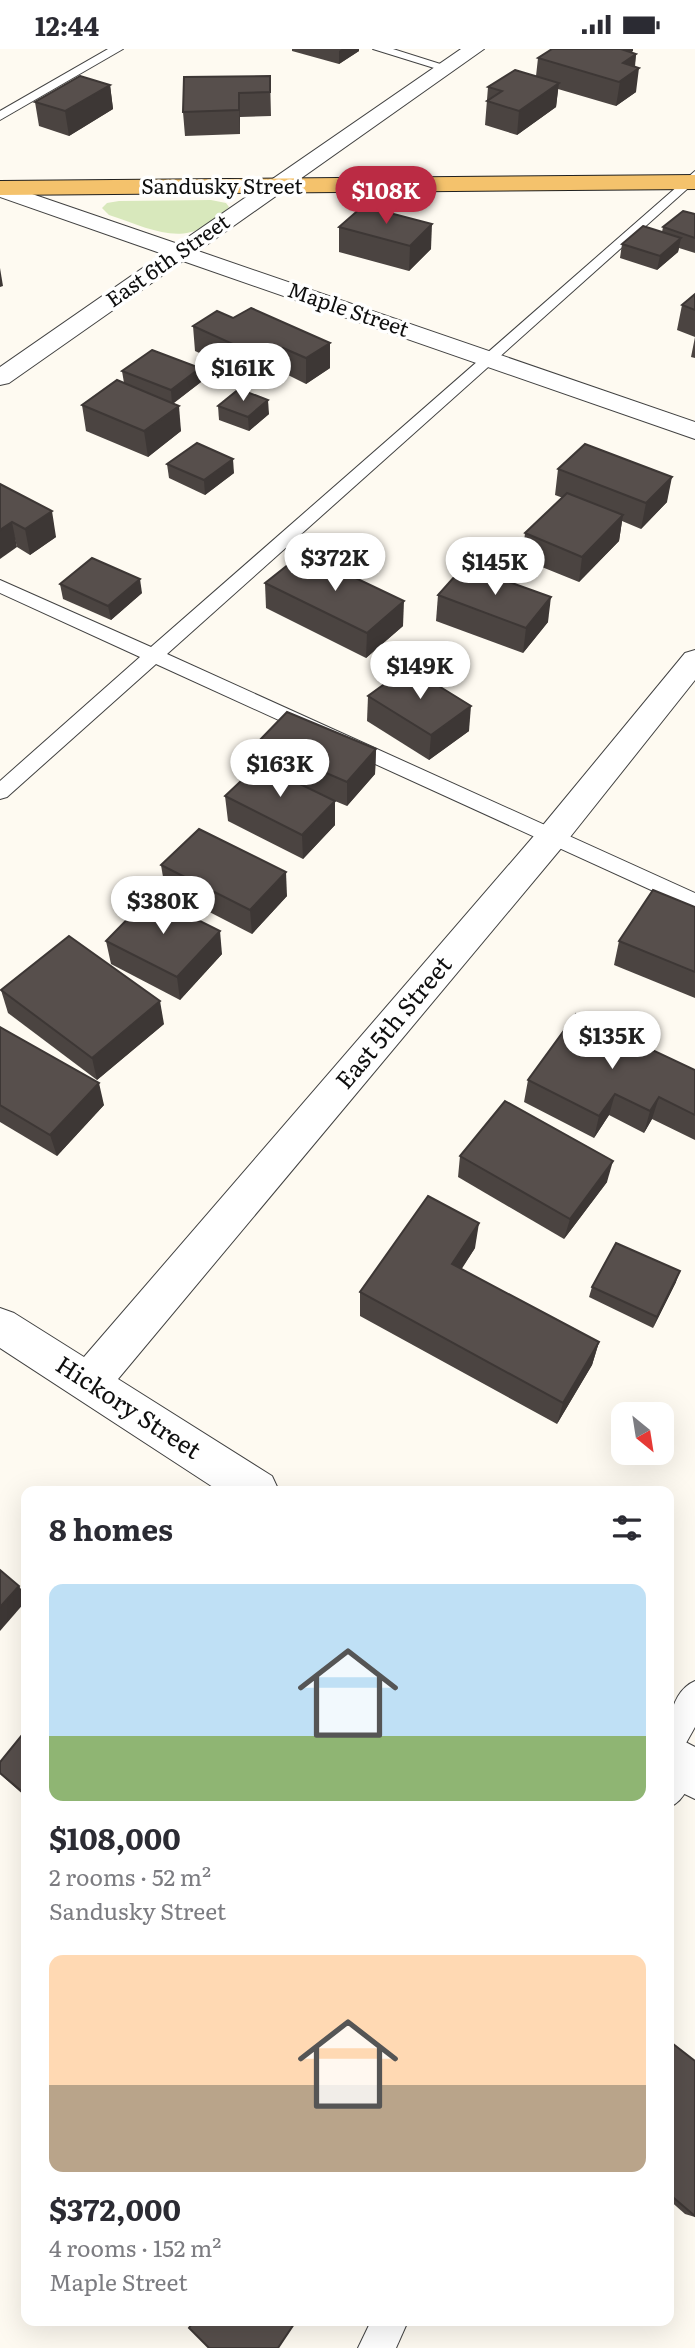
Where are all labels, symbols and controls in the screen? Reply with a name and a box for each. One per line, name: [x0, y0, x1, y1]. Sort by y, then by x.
text: 12:44: [35, 5, 99, 44]
pin: $108K: [337, 167, 435, 226]
street label: Sandusky Street: [141, 169, 303, 200]
text: $108K: [352, 172, 420, 206]
street label: East 6th Street: [99, 205, 235, 313]
street label: Maple Street: [284, 272, 414, 343]
pin: $161K: [194, 343, 292, 403]
text: $161K: [211, 349, 275, 383]
pin: $372K: [286, 533, 384, 593]
pin: $145K: [446, 538, 544, 597]
text: $372K: [300, 539, 370, 573]
text: $145K: [462, 543, 528, 577]
pin: $149K: [371, 641, 469, 701]
text: $149K: [386, 647, 454, 681]
pin: $163K: [231, 739, 329, 799]
text: $163K: [246, 745, 314, 779]
pin: $380K: [114, 877, 212, 936]
text: $380K: [127, 882, 199, 916]
street label: East 5th Street: [326, 947, 458, 1096]
pin: $135K: [563, 1011, 661, 1071]
text: $135K: [579, 1017, 645, 1051]
street label: Hickory Street: [50, 1346, 209, 1466]
north arrow: [611, 1402, 674, 1465]
map controls: [611, 1402, 674, 1465]
text: 8 homes: [49, 1506, 173, 1550]
icon: filters: [608, 1509, 646, 1547]
icon: home: [285, 1630, 411, 1756]
text: $108,000: [49, 1815, 181, 1859]
text: 2 rooms · 52 m²: [49, 1859, 211, 1893]
text: Sandusky Street: [49, 1893, 226, 1927]
icon: home: [285, 2001, 411, 2127]
text: $372,000: [49, 2186, 181, 2230]
text: 4 rooms · 152 m²: [49, 2230, 222, 2264]
text: Maple Street: [49, 2264, 187, 2298]

